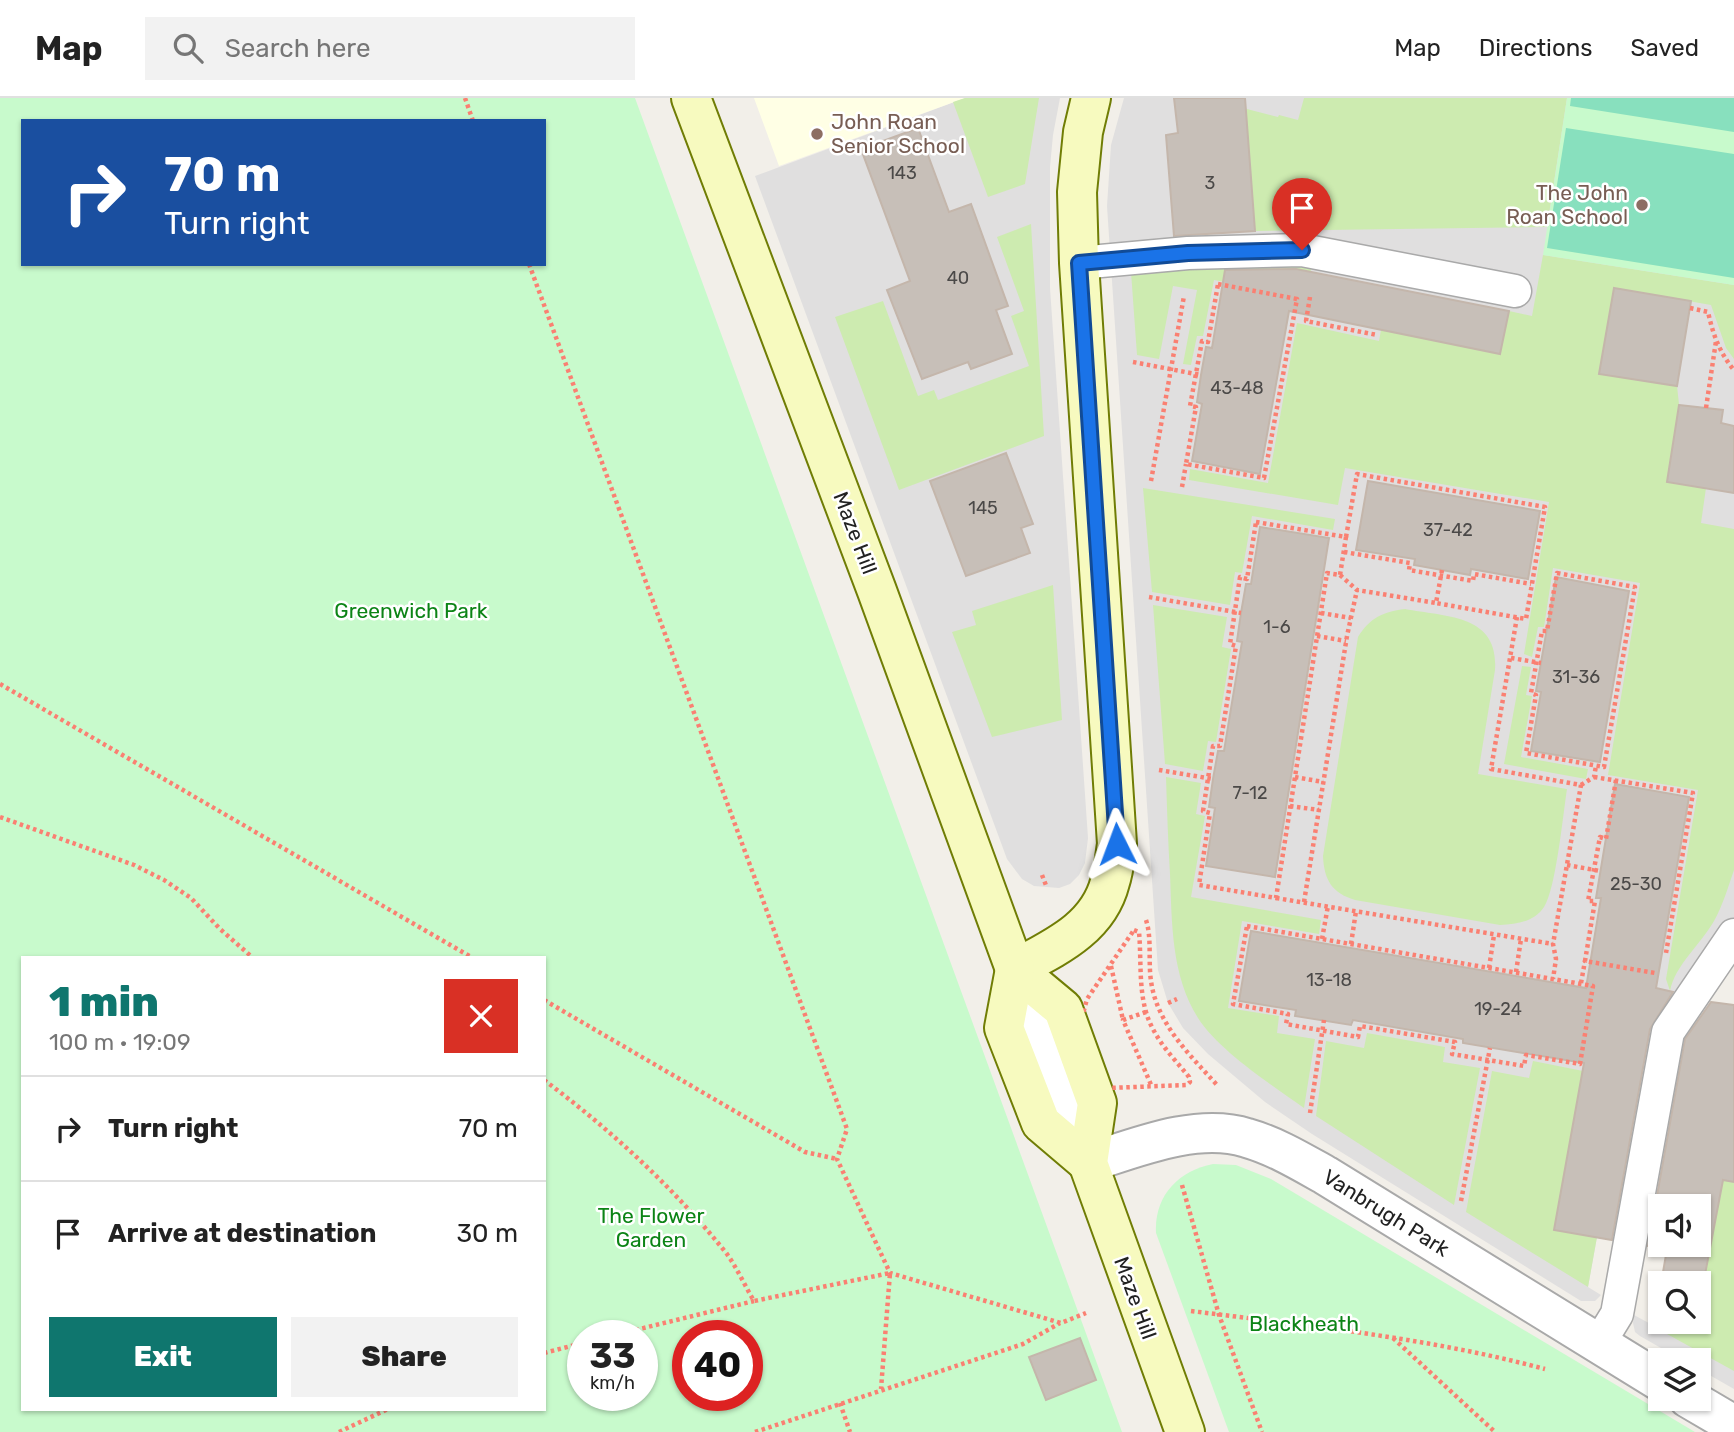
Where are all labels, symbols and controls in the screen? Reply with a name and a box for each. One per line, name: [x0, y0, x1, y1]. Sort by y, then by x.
search box: [145, 17, 635, 80]
text: Map: [35, 29, 103, 68]
icon: search: [169, 29, 207, 67]
text: Search here: [225, 33, 370, 64]
text: Map: [1394, 34, 1441, 62]
text: Directions: [1479, 34, 1592, 62]
text: Saved: [1630, 34, 1699, 62]
place label: John Roan Senior School: [831, 109, 965, 158]
marker: John Roan Senior School: [809, 126, 825, 142]
text: 70 m: [164, 145, 281, 203]
icon: right: [49, 147, 140, 238]
house number: 143: [887, 162, 917, 184]
house number: 3: [1205, 172, 1215, 194]
pin: [1272, 178, 1332, 250]
place label: The John Roan School: [1506, 180, 1628, 229]
icon: arrive: [1283, 189, 1321, 227]
marker: The John Roan School: [1634, 197, 1650, 213]
text: Turn right: [164, 204, 309, 242]
house number: 40: [947, 267, 969, 289]
house number: 43-48: [1210, 377, 1264, 399]
street label: Maze Hill: [828, 488, 883, 577]
house number: 145: [968, 497, 998, 519]
house number: 37-42: [1423, 519, 1473, 541]
park label: Greenwich Park: [334, 598, 488, 623]
house number: 1-6: [1263, 616, 1291, 638]
house number: 31-36: [1552, 666, 1600, 688]
house number: 7-12: [1233, 782, 1267, 804]
position arrow: [1080, 807, 1154, 881]
house number: 25-30: [1610, 873, 1662, 895]
house number: 13-18: [1306, 969, 1352, 991]
text: 1 min: [49, 977, 159, 1027]
button: close: [444, 979, 518, 1053]
house number: 19-24: [1474, 998, 1522, 1020]
text: 100 m · 19:09: [49, 1028, 191, 1056]
icon: right: [49, 1110, 87, 1148]
text: Turn right: [108, 1113, 238, 1144]
text: 70 m: [459, 1113, 518, 1144]
street label: Vanbrugh Park: [1319, 1164, 1454, 1261]
map controls: [1648, 1194, 1711, 1411]
button: sound: [1648, 1194, 1711, 1257]
park label: The Flower Garden: [598, 1203, 704, 1252]
icon: arrive: [49, 1215, 87, 1253]
text: Arrive at destination: [108, 1218, 376, 1249]
text: 30 m: [456, 1218, 518, 1249]
street label: Maze Hill: [1109, 1253, 1162, 1343]
button: search: [1648, 1271, 1711, 1334]
park label: Blackheath: [1249, 1311, 1359, 1336]
button: Exit: [49, 1317, 277, 1397]
button: Share: [291, 1317, 518, 1397]
speed limit sign: 40: [672, 1320, 763, 1411]
text: 33: [589, 1335, 636, 1377]
button: layers: [1648, 1348, 1711, 1411]
text: km/h: [590, 1372, 635, 1394]

